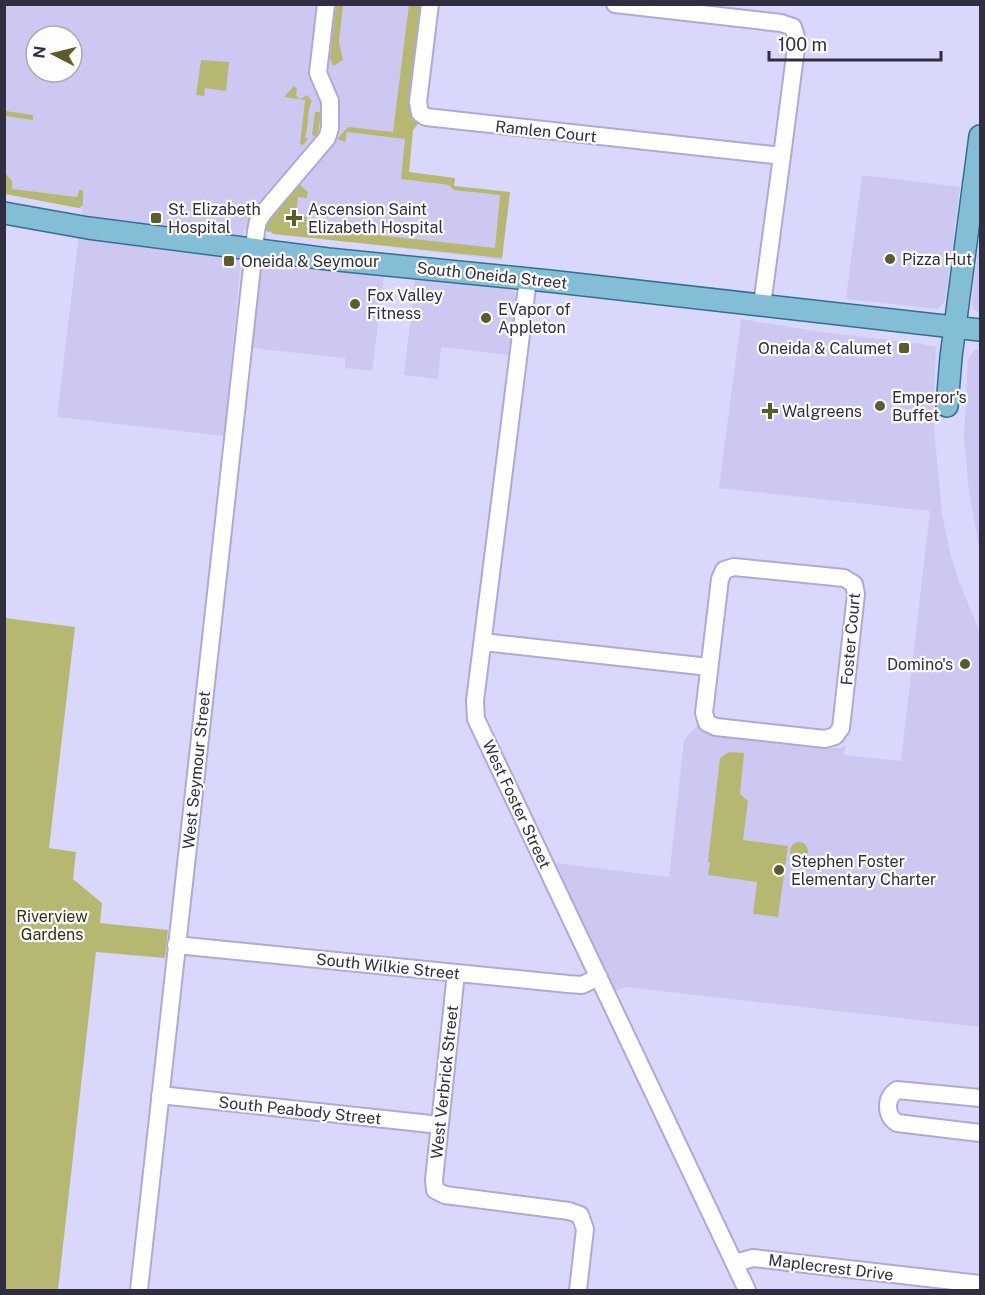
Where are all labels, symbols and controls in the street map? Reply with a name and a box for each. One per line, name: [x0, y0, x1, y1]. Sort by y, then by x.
north arrow: [24, 24, 84, 84]
scale bar: [769, 24, 942, 62]
text: 100 m: [778, 34, 827, 55]
text: N: [29, 45, 50, 60]
street label: Ramlen Court: [494, 117, 597, 146]
place label: St. Elizabeth Hospital: [168, 200, 261, 237]
place label: Ascension Saint Elizabeth Hospital: [308, 200, 443, 237]
marker: Ascension Saint Elizabeth Hospital: [285, 209, 303, 227]
marker: St. Elizabeth Hospital: [149, 211, 163, 225]
place label: Pizza Hut: [902, 250, 972, 269]
place label: Oneida & Seymour: [241, 252, 379, 271]
marker: Pizza Hut: [883, 252, 897, 266]
marker: Oneida & Seymour: [222, 254, 236, 268]
street label: South Oneida Street: [416, 258, 568, 293]
place label: Fox Valley Fitness: [367, 286, 443, 323]
marker: Fox Valley Fitness: [348, 297, 362, 311]
place label: EVapor of Appleton: [498, 300, 570, 337]
marker: EVapor of Appleton: [479, 311, 493, 325]
place label: Oneida & Calumet: [758, 339, 892, 358]
marker: Oneida & Calumet: [897, 341, 911, 355]
place label: Emperor's Buffet: [892, 388, 967, 425]
marker: Emperor's Buffet: [873, 399, 887, 413]
place label: Walgreens: [782, 402, 862, 421]
marker: Walgreens: [763, 404, 777, 418]
street label: Foster Court: [837, 592, 864, 686]
place label: Domino's: [887, 655, 953, 674]
marker: Domino's: [958, 657, 972, 671]
street label: West Seymour Street: [179, 690, 214, 850]
street label: West Foster Street: [478, 737, 555, 872]
place label: Stephen Foster Elementary Charter: [791, 852, 936, 889]
marker: Stephen Foster Elementary Charter: [772, 863, 786, 877]
park label: Riverview Gardens: [16, 907, 88, 944]
street label: South Wilkie Street: [315, 949, 461, 984]
street label: West Verbrick Street: [427, 1004, 462, 1160]
street label: South Peabody Street: [218, 1093, 382, 1128]
street label: Maplecrest Drive: [767, 1250, 895, 1285]

